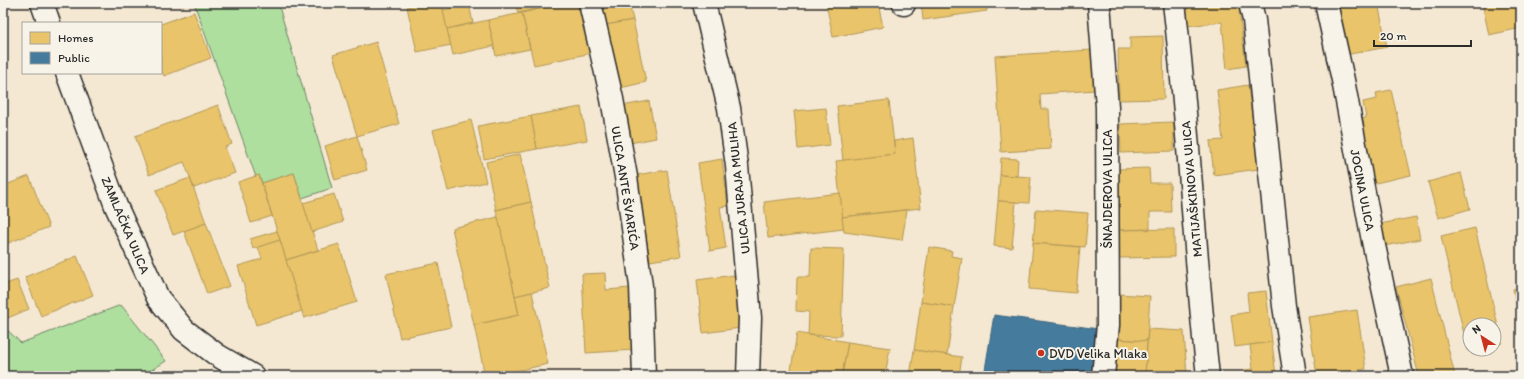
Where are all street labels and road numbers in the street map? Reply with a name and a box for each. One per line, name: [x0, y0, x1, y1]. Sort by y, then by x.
street label: MATIJAŠKINOVA ULICA: [1178, 120, 1205, 258]
street label: ULICA JURAJA MULIHA: [724, 121, 753, 255]
street label: ULICA ANTE ŠVARIĆA: [608, 125, 643, 252]
street label: ŠNAJDEROVA ULICA: [1100, 129, 1115, 249]
street label: JOCINA ULICA: [1347, 148, 1378, 233]
street label: ZAMLAČKA ULICA: [98, 174, 153, 277]

